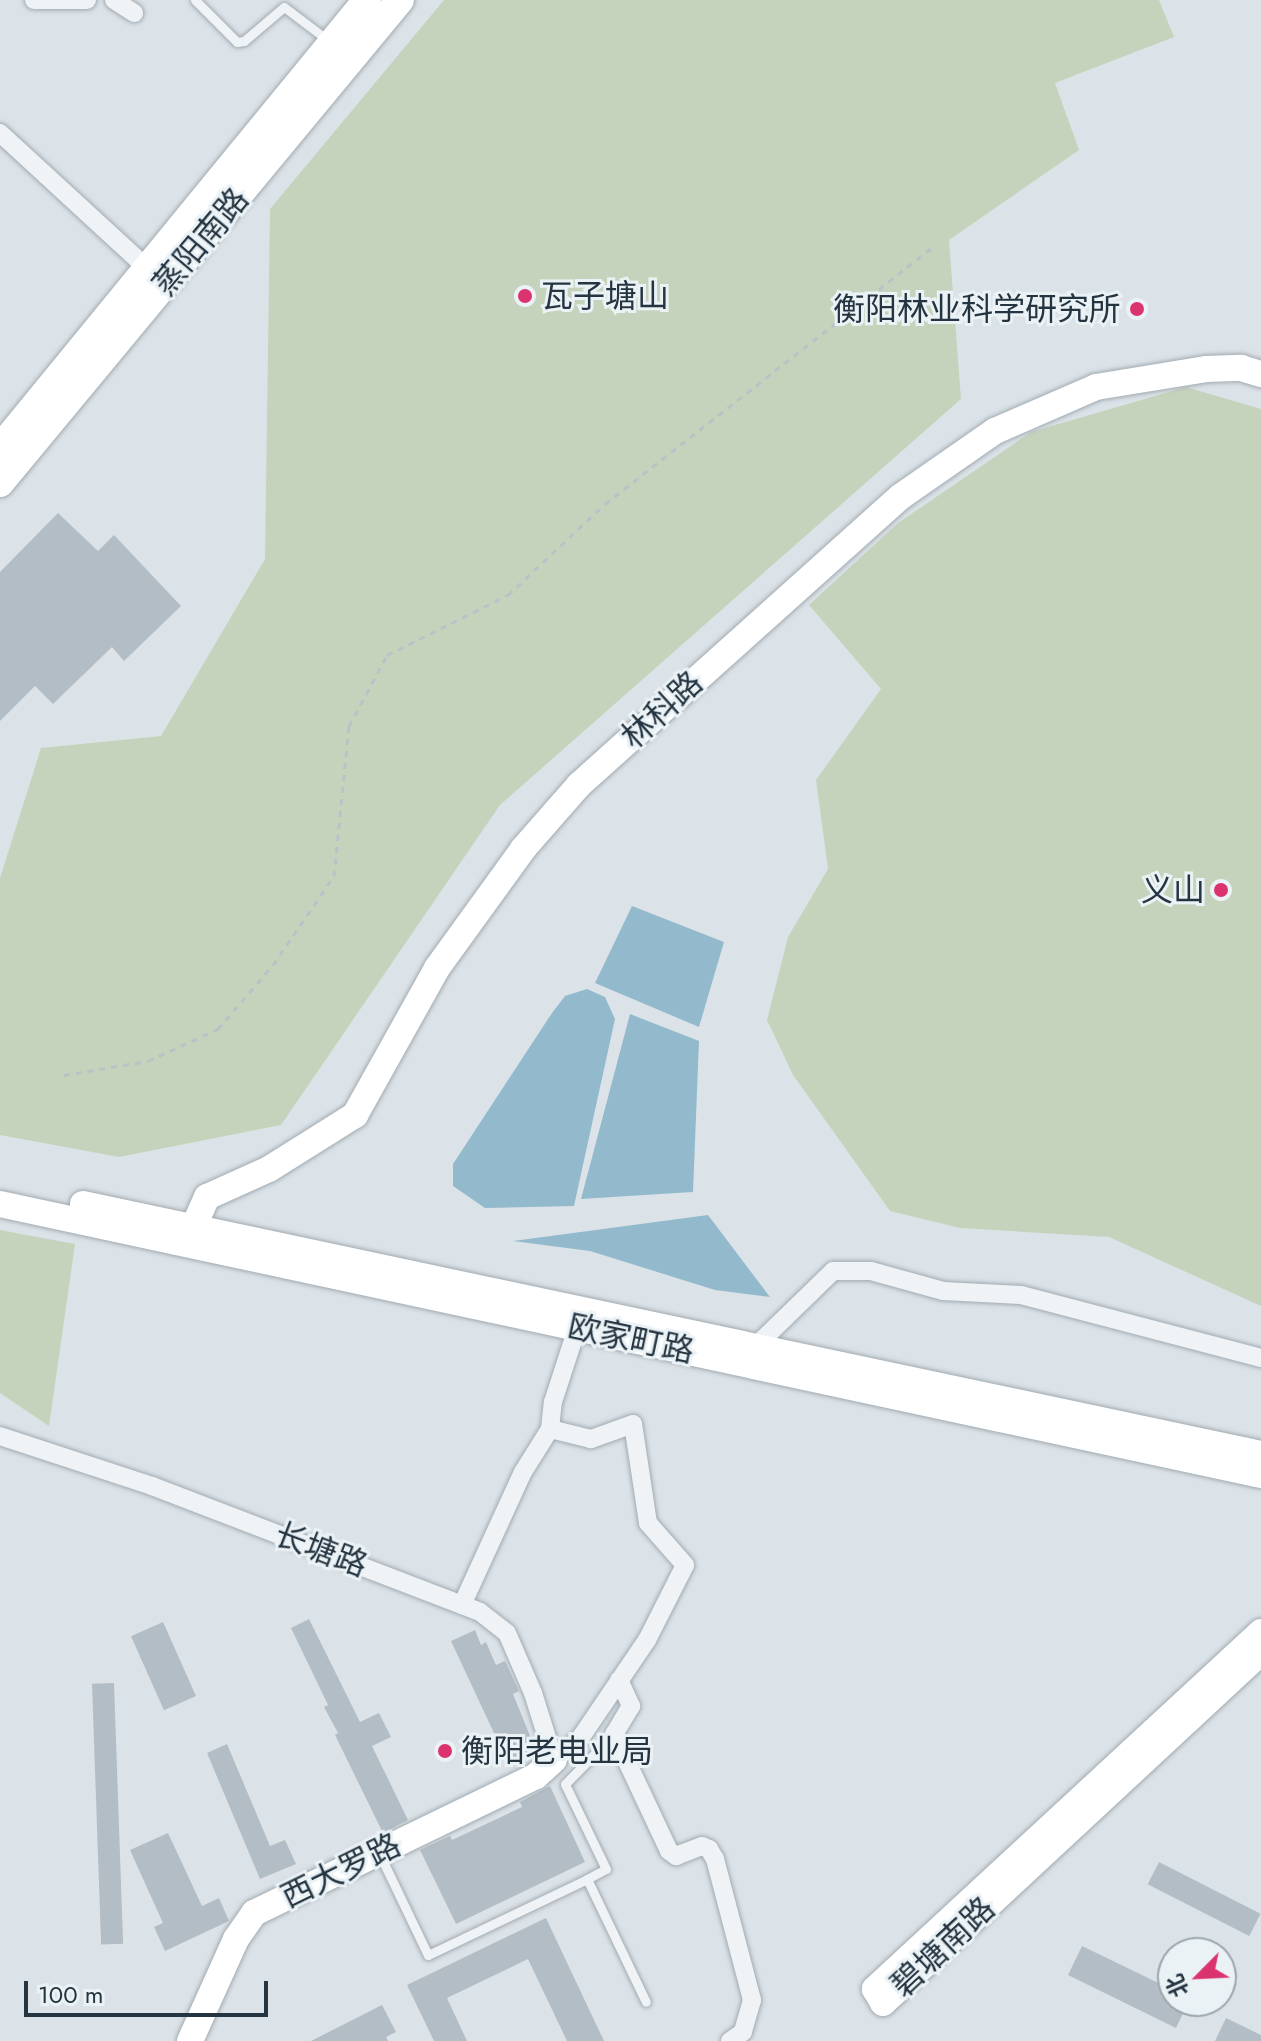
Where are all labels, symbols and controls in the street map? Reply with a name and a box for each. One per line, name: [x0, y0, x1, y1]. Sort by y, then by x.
street label: 蒸阳南路: [145, 181, 257, 303]
place label: 瓦子塘山: [541, 277, 669, 315]
marker: 瓦子塘山: [516, 287, 534, 305]
place label: 衡阳林业科学研究所: [833, 290, 1121, 328]
marker: 衡阳林业科学研究所: [1128, 300, 1146, 318]
street label: 林科路: [613, 664, 711, 756]
place label: 义山: [1141, 871, 1205, 909]
marker: 义山: [1212, 881, 1230, 899]
street label: 欧家町路: [564, 1307, 698, 1371]
street label: 长塘路: [269, 1515, 373, 1585]
place label: 衡阳老电业局: [461, 1732, 653, 1770]
marker: 衡阳老电业局: [436, 1742, 454, 1760]
street label: 西大罗路: [275, 1826, 407, 1916]
street label: 碧塘南路: [883, 1889, 1003, 2005]
north arrow: [1157, 1937, 1237, 2017]
scale bar: [28, 1965, 272, 2015]
text: 北: [1158, 1969, 1196, 2003]
text: 100 m: [38, 1977, 104, 2012]

